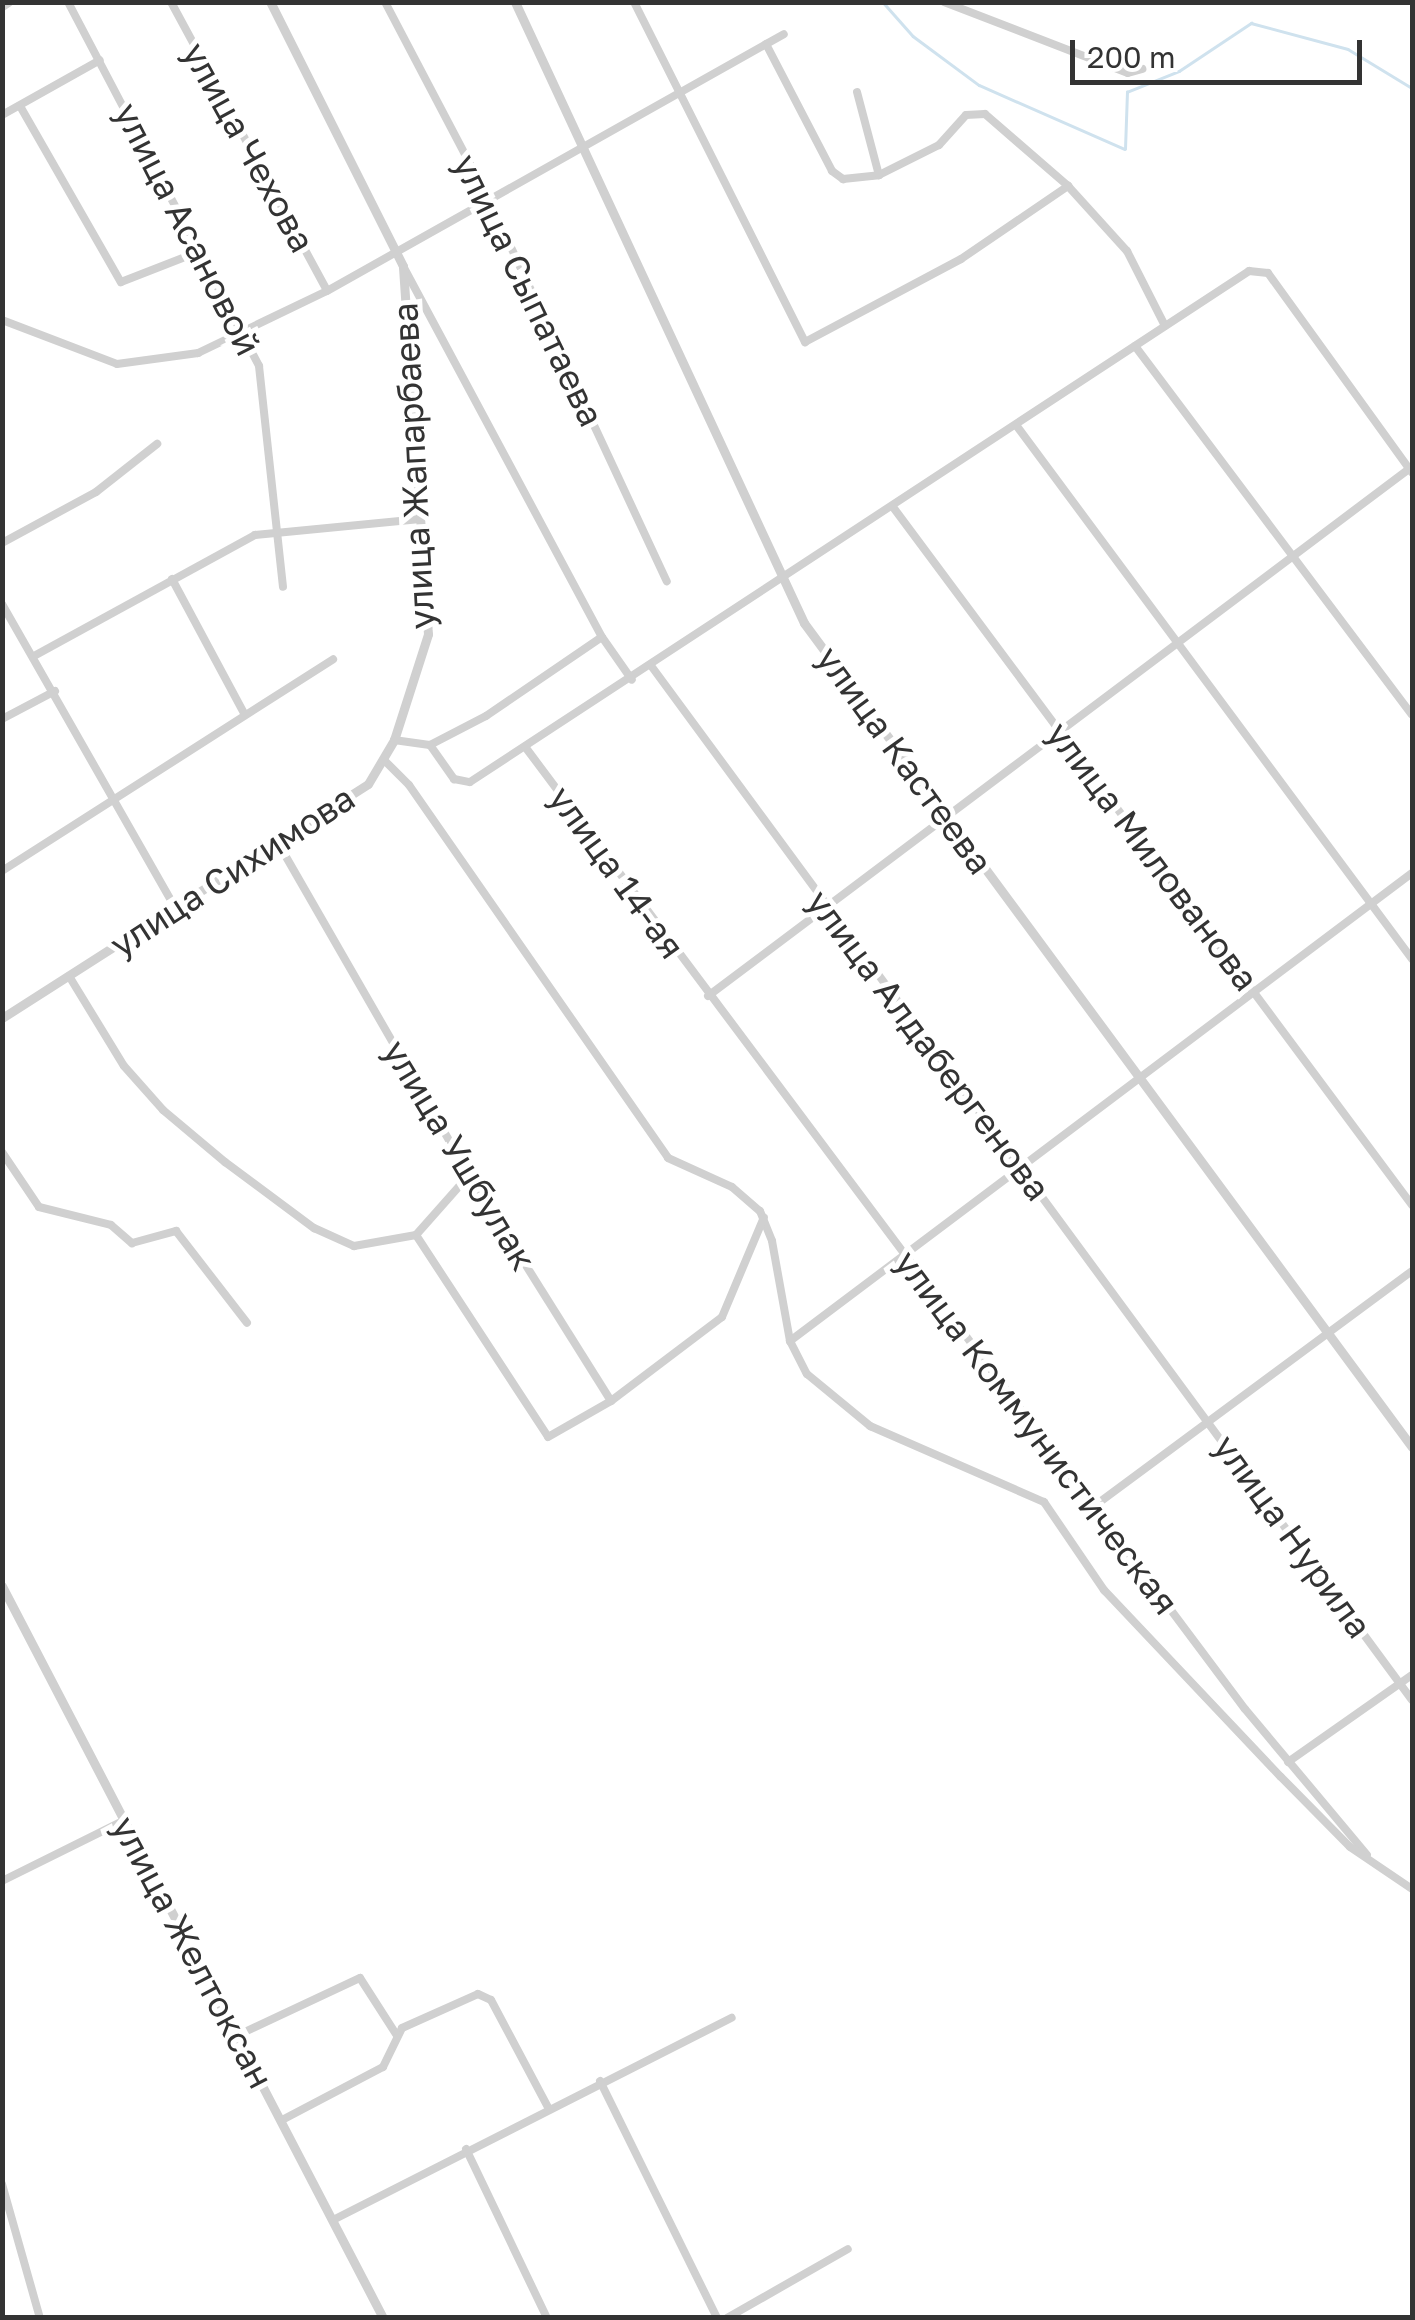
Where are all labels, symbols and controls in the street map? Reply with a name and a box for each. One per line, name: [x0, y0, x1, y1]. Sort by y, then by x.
scale bar: [1075, 20, 1368, 82]
street label: улица Чехова: [174, 35, 324, 259]
text: 200 m: [1087, 39, 1176, 75]
street label: улица Асановой: [106, 96, 270, 362]
street label: улица Сыпатаева: [445, 147, 613, 433]
street label: улица Жапарбаева: [383, 302, 443, 630]
street label: улица Кастеева: [808, 638, 1002, 882]
street label: улица Милованова: [1038, 713, 1268, 999]
street label: улица Сихимова: [102, 776, 362, 966]
street label: улица 14-ая: [540, 778, 694, 966]
street label: улица Алдабергенова: [799, 881, 1059, 1209]
street label: улица Ушбулак: [375, 1032, 545, 1278]
street label: улица Коммунистическая: [886, 1242, 1188, 1622]
street label: улица Нурила: [1205, 1426, 1381, 1646]
street label: улица Желтоксан: [104, 1809, 282, 2095]

